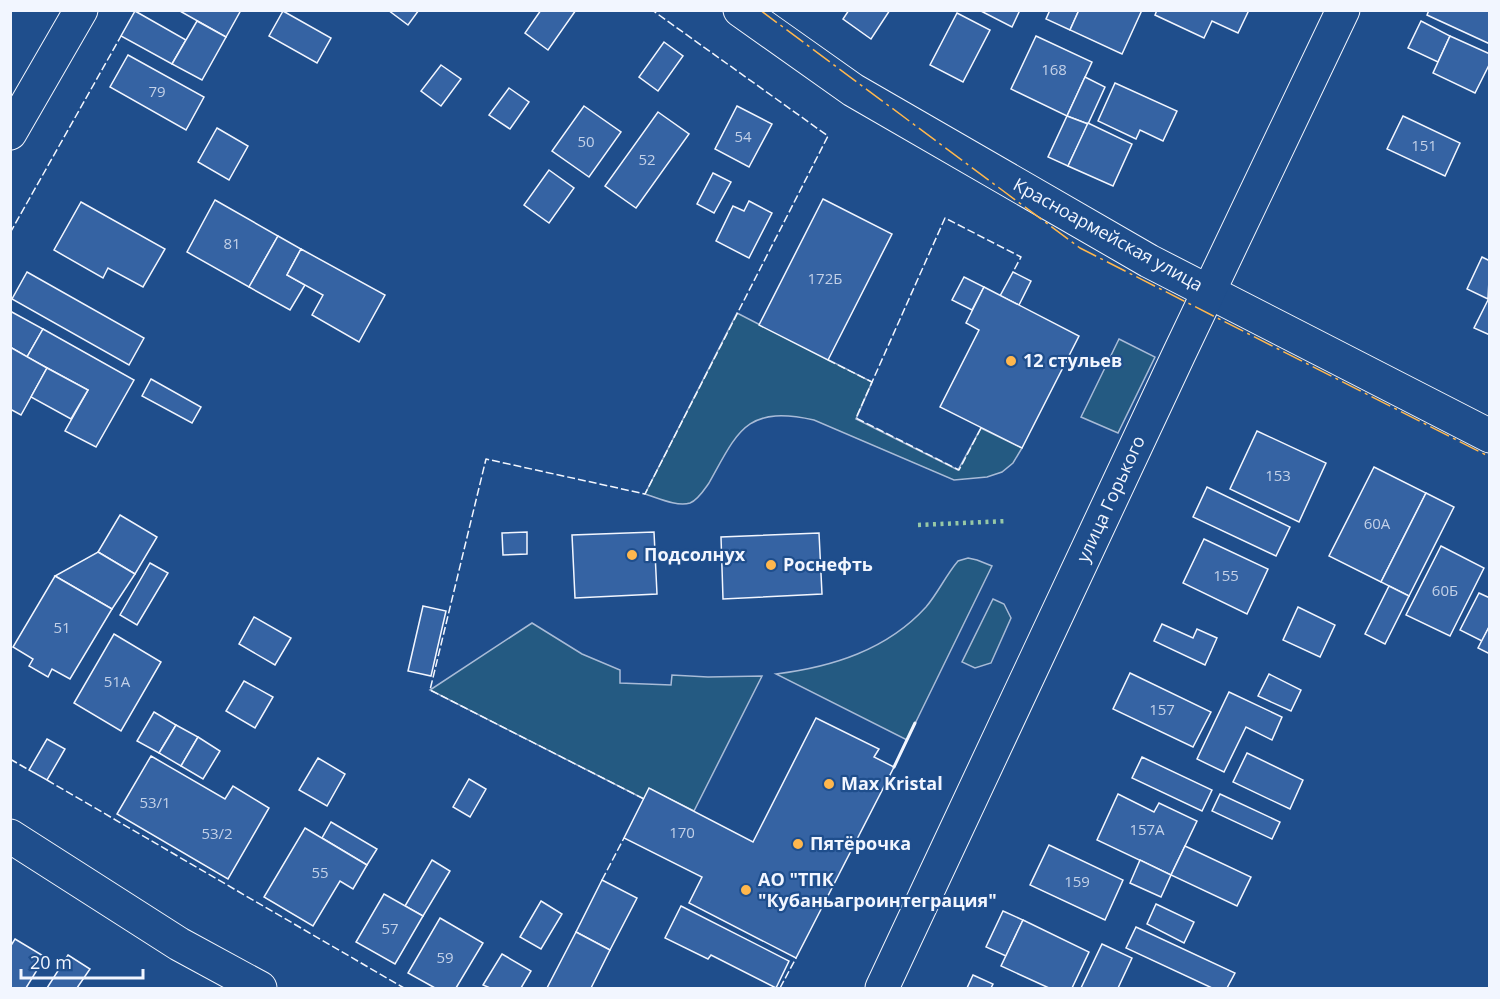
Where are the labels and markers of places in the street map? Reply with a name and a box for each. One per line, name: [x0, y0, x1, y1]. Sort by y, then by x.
place label: 12 стульев: [1023, 348, 1122, 372]
marker: 12 стульев: [1004, 354, 1018, 368]
place label: Подсолнух: [644, 542, 746, 566]
marker: Подсолнух: [625, 548, 639, 562]
place label: Роснефть: [783, 552, 873, 576]
marker: Роснефть: [764, 558, 778, 572]
place label: Max Kristal: [841, 771, 943, 795]
marker: Max Kristal: [822, 777, 836, 791]
place label: Пятёрочка: [810, 831, 911, 855]
marker: Пятёрочка: [791, 837, 805, 851]
place label: АО "ТПК "Кубаньагроинтеграция": [758, 867, 997, 912]
marker: АО "ТПК "Кубаньагроинтеграция": [739, 883, 753, 897]

